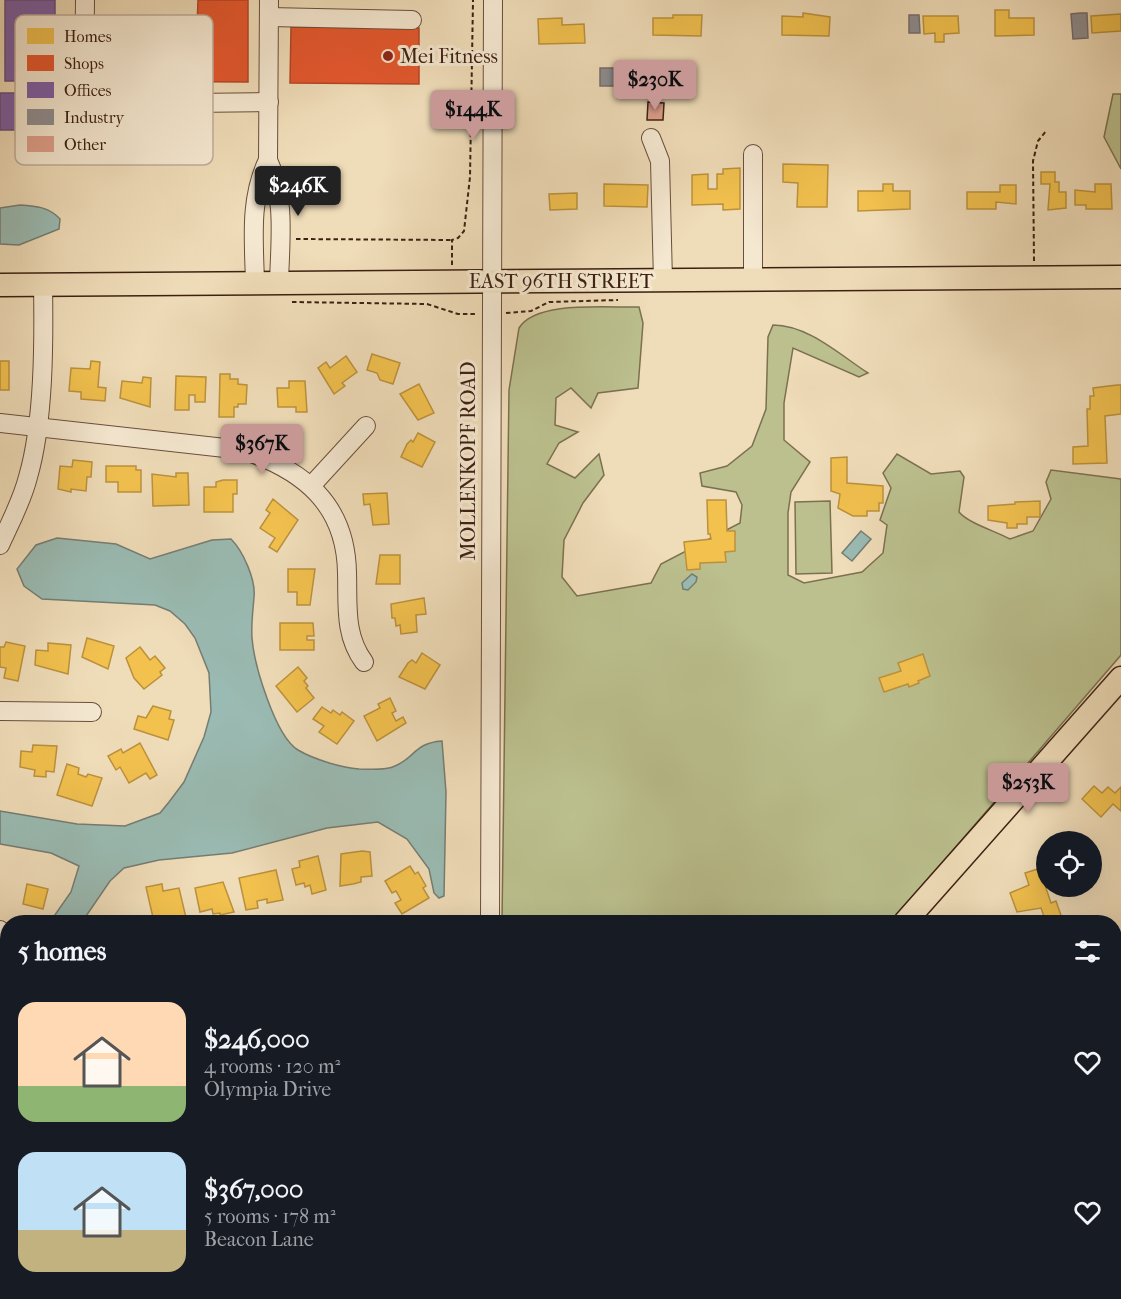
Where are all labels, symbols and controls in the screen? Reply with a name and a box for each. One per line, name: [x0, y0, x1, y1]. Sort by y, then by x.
legend: [15, 15, 213, 165]
text: Homes: [64, 27, 112, 46]
place label: Mei Fitness: [400, 45, 498, 68]
marker: Mei Fitness: [381, 49, 395, 63]
text: Shops: [64, 54, 104, 73]
pin: $230K: [613, 60, 697, 111]
text: $230K: [627, 68, 683, 91]
text: Offices: [64, 81, 112, 100]
pin: $144K: [431, 90, 515, 141]
text: $144K: [445, 98, 501, 121]
text: Industry: [64, 108, 125, 127]
text: Other: [64, 135, 106, 154]
pin: $246K: [256, 166, 340, 217]
text: $246K: [269, 174, 327, 197]
street label: EAST 96TH STREET: [469, 270, 654, 293]
street label: MOLLENKOPF ROAD: [457, 361, 480, 561]
pin: $367K: [220, 424, 304, 475]
text: $367K: [235, 432, 289, 455]
pin: $253K: [986, 763, 1070, 814]
text: $253K: [1002, 771, 1054, 794]
map controls: [1036, 831, 1102, 897]
button: locate: [1036, 831, 1102, 897]
icon: filters: [1071, 935, 1104, 968]
text: 5 homes: [18, 936, 106, 967]
text: $246,000: [204, 1024, 310, 1055]
icon: home: [66, 1026, 138, 1098]
icon: heart: [1071, 1046, 1104, 1079]
text: 4 rooms · 120 m²: [204, 1055, 340, 1078]
text: Olympia Drive: [204, 1078, 331, 1101]
text: $367,000: [204, 1174, 303, 1205]
icon: home: [66, 1176, 138, 1248]
icon: heart: [1071, 1196, 1104, 1229]
text: 5 rooms · 178 m²: [204, 1205, 336, 1228]
text: Beacon Lane: [204, 1228, 314, 1251]

